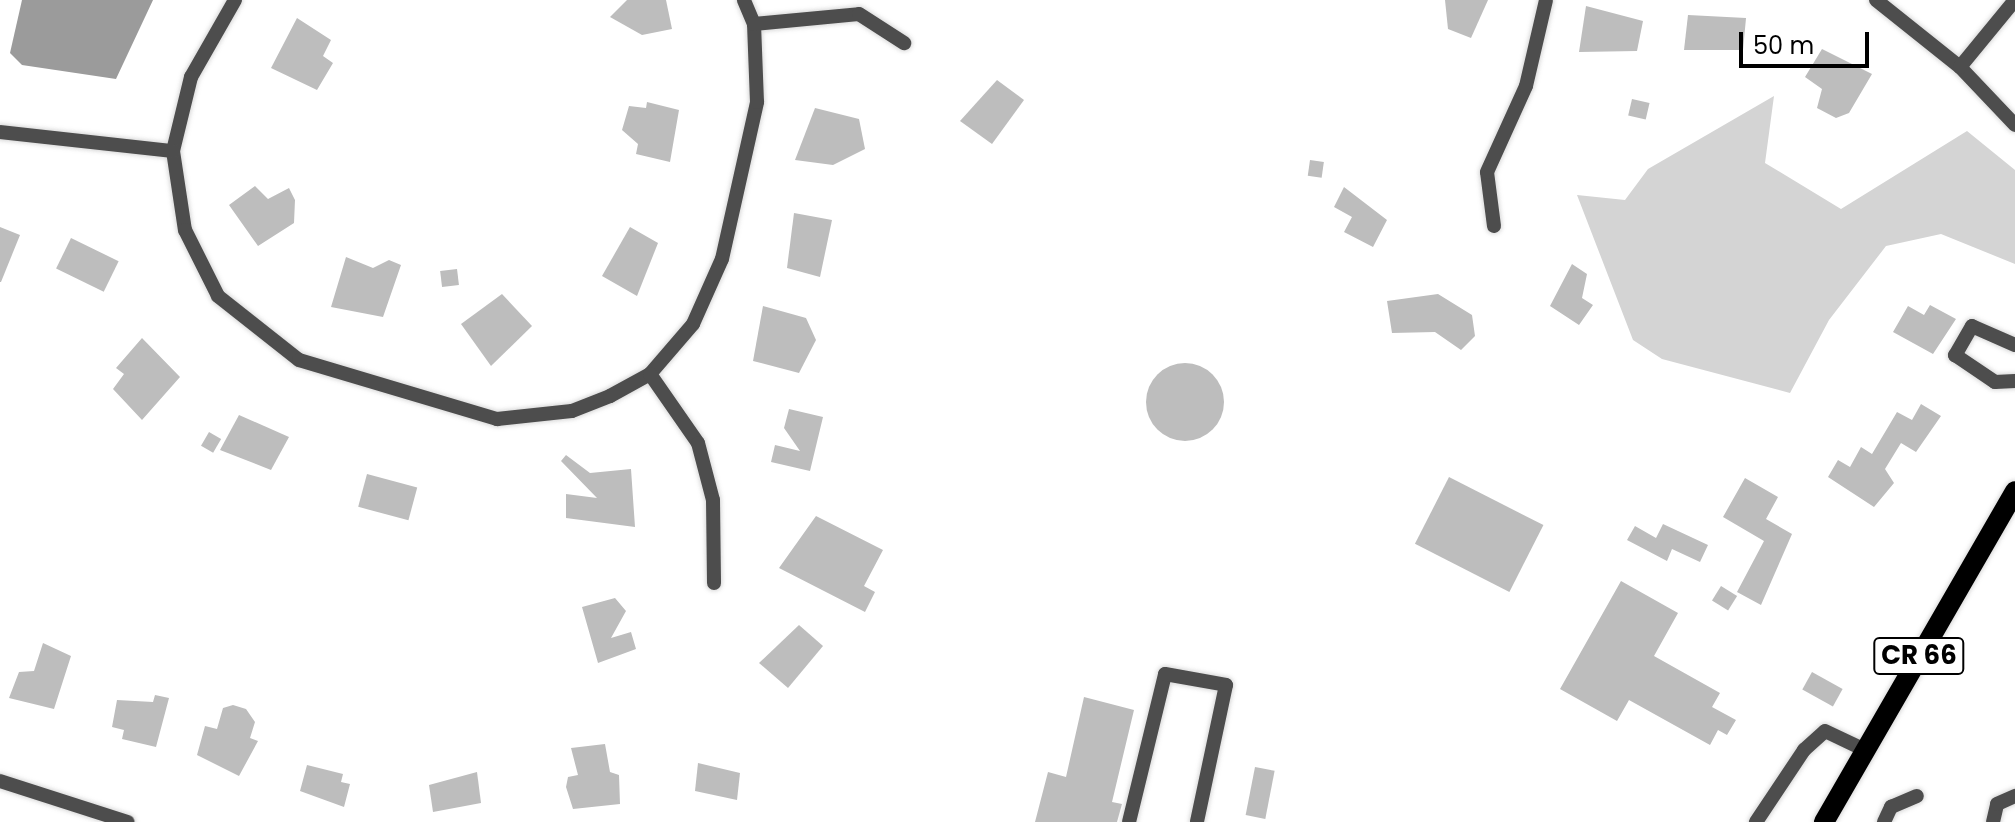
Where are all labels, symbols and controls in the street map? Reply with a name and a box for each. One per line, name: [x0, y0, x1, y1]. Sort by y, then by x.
scale bar: [1743, 16, 1873, 66]
text: 50 m: [1753, 29, 1814, 62]
road number: CR 66: [1873, 634, 1965, 678]

